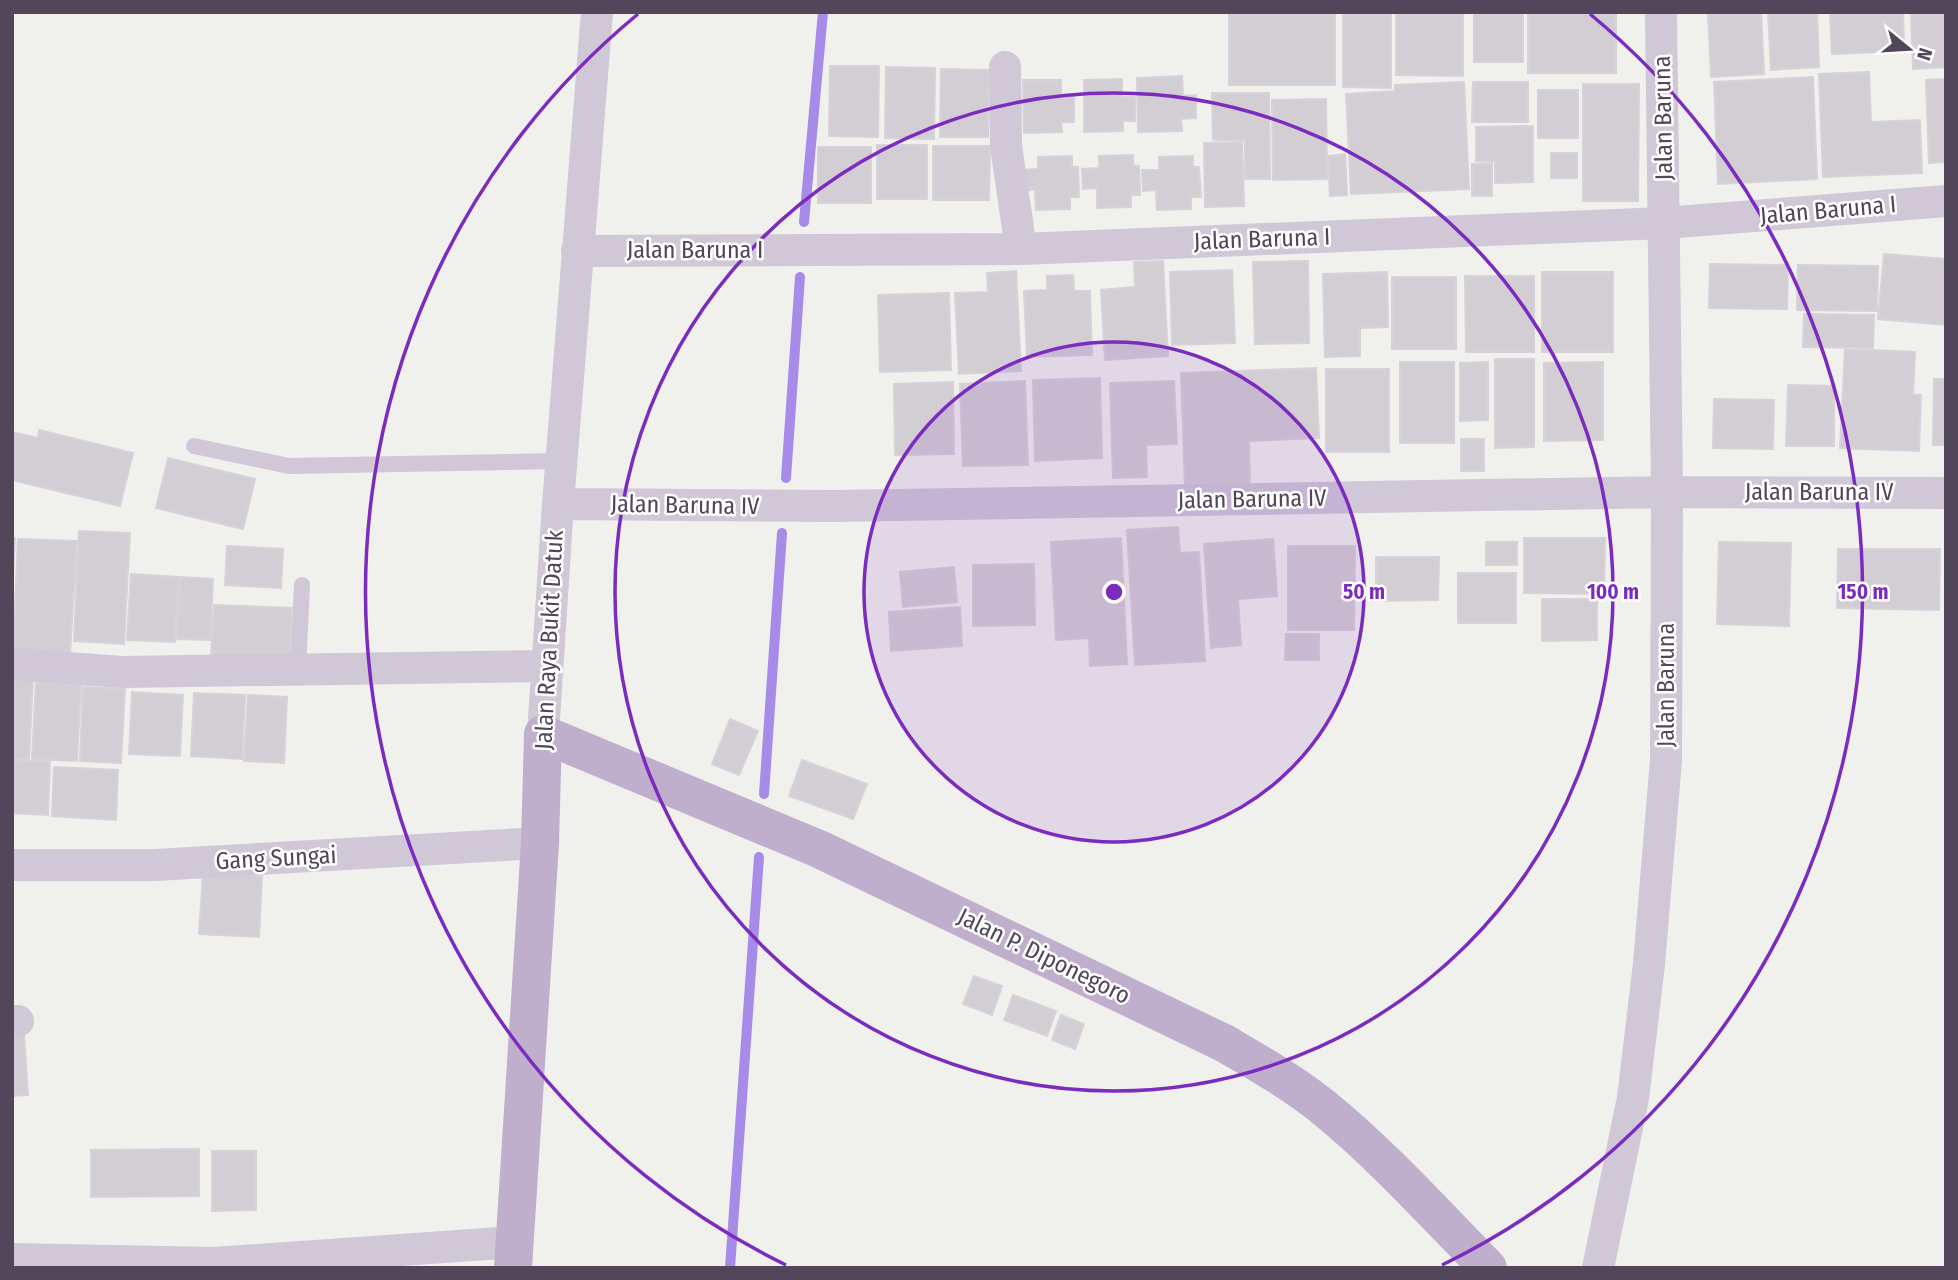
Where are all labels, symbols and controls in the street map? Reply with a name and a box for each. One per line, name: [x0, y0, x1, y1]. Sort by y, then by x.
north arrow: [1874, 14, 1944, 84]
text: N: [1912, 45, 1937, 63]
street label: Jalan Baruna: [1648, 55, 1678, 181]
street label: Jalan Baruna I: [1759, 190, 1897, 230]
street label: Jalan Baruna I: [1193, 223, 1331, 255]
street label: Jalan Baruna I: [627, 236, 763, 264]
street label: Jalan Baruna IV: [1745, 478, 1894, 506]
street label: Jalan Baruna IV: [1177, 484, 1327, 514]
street label: Jalan Baruna IV: [610, 490, 760, 520]
street label: Jalan Raya Bukit Datuk: [529, 529, 569, 750]
text: 50 m: [1343, 579, 1385, 605]
text: 100 m: [1587, 579, 1639, 605]
text: 150 m: [1837, 579, 1889, 605]
centre of rings: [1102, 580, 1126, 604]
street label: Jalan Baruna: [1652, 623, 1680, 747]
street label: Gang Sungai: [215, 841, 337, 875]
street label: Jalan P. Diponegoro: [953, 902, 1135, 1010]

